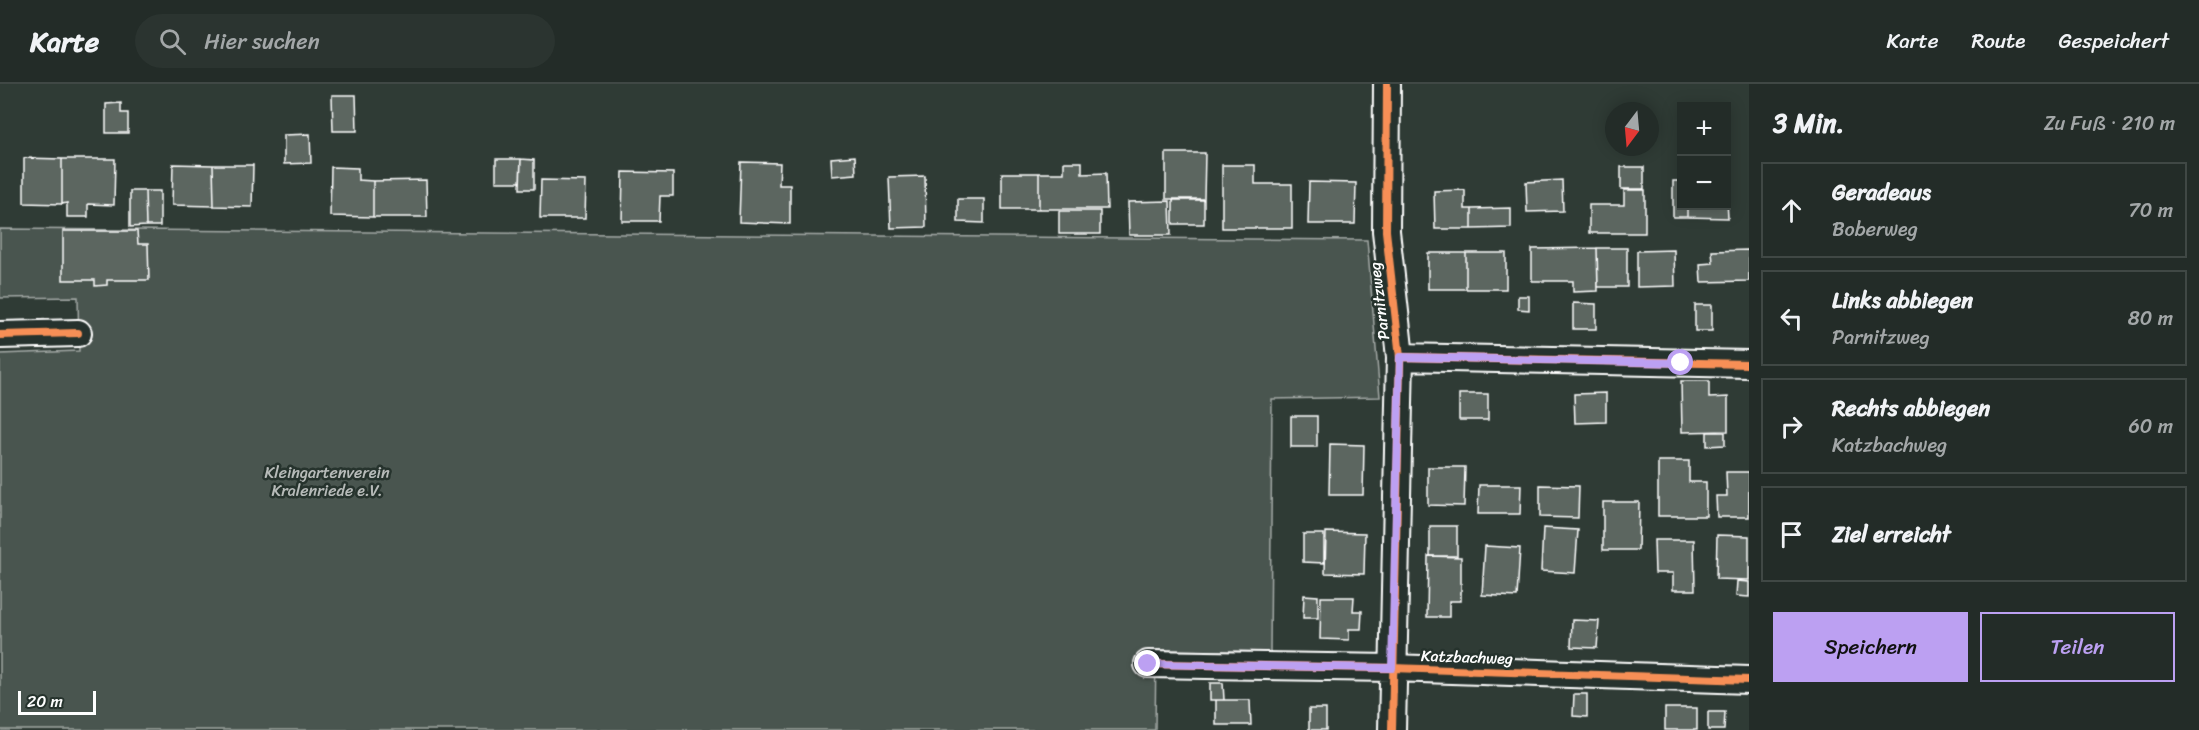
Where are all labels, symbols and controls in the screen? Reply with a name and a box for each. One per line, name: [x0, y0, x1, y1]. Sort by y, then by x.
search box: [135, 14, 555, 68]
text: Karte: [30, 17, 99, 66]
text: Hier suchen: [204, 22, 319, 61]
text: Karte: [1887, 22, 1938, 60]
text: Route: [1971, 22, 2025, 60]
text: Gespeichert: [2058, 22, 2169, 60]
icon: search: [156, 25, 189, 58]
text: 3 Min.: [1773, 100, 1844, 146]
north arrow: [1605, 102, 1659, 156]
map controls: [1677, 102, 1731, 210]
button: +: [1677, 102, 1731, 156]
text: Zu Fuß · 210 m: [2044, 106, 2175, 141]
button: −: [1677, 156, 1731, 210]
text: Geradeaus: [1832, 173, 1931, 212]
text: 70 m: [2128, 193, 2173, 228]
icon: ahead: [1775, 194, 1808, 227]
text: Boberweg: [1832, 212, 1918, 247]
street label: Parnitzweg: [1360, 260, 1398, 342]
text: Links abbiegen: [1832, 281, 1973, 320]
text: 80 m: [2128, 301, 2173, 336]
icon: left: [1775, 302, 1808, 335]
text: Parnitzweg: [1832, 320, 1930, 355]
route start: [1667, 349, 1693, 375]
text: Rechts abbiegen: [1832, 389, 1990, 428]
text: 60 m: [2128, 409, 2173, 444]
icon: right: [1775, 410, 1808, 443]
text: Katzbachweg: [1832, 428, 1947, 463]
park label: Kleingartenverein Kralenriede e.V.: [264, 458, 390, 505]
text: Ziel erreicht: [1832, 515, 1951, 554]
icon: arrive: [1775, 518, 1808, 551]
button: Speichern: [1773, 612, 1968, 682]
button: Teilen: [1980, 612, 2175, 682]
street label: Katzbachweg: [1420, 641, 1514, 673]
route end: [1134, 650, 1160, 676]
text: 20 m: [27, 687, 63, 716]
scale bar: [18, 688, 96, 716]

